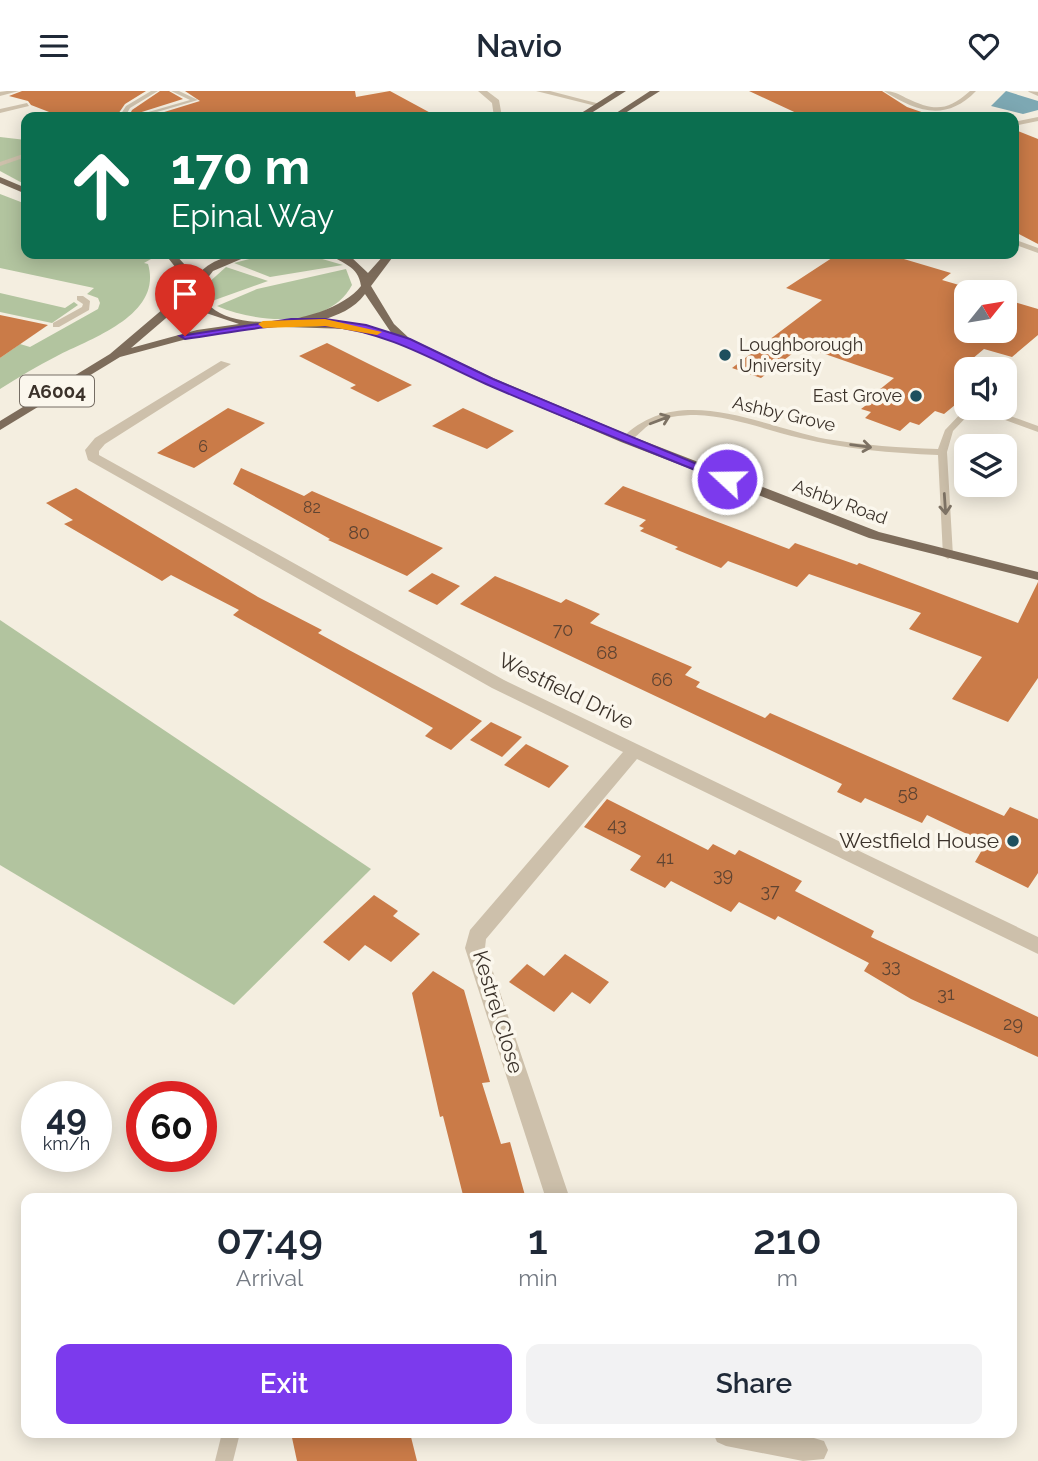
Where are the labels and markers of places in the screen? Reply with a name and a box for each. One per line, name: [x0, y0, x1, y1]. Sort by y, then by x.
pin: [155, 264, 215, 336]
place label: Loughborough University: [739, 334, 863, 376]
marker: Loughborough University: [717, 347, 733, 363]
place label: East Grove: [813, 385, 902, 406]
marker: East Grove: [908, 388, 924, 404]
place label: Westfield House: [839, 828, 999, 853]
marker: Westfield House: [1005, 833, 1021, 849]

